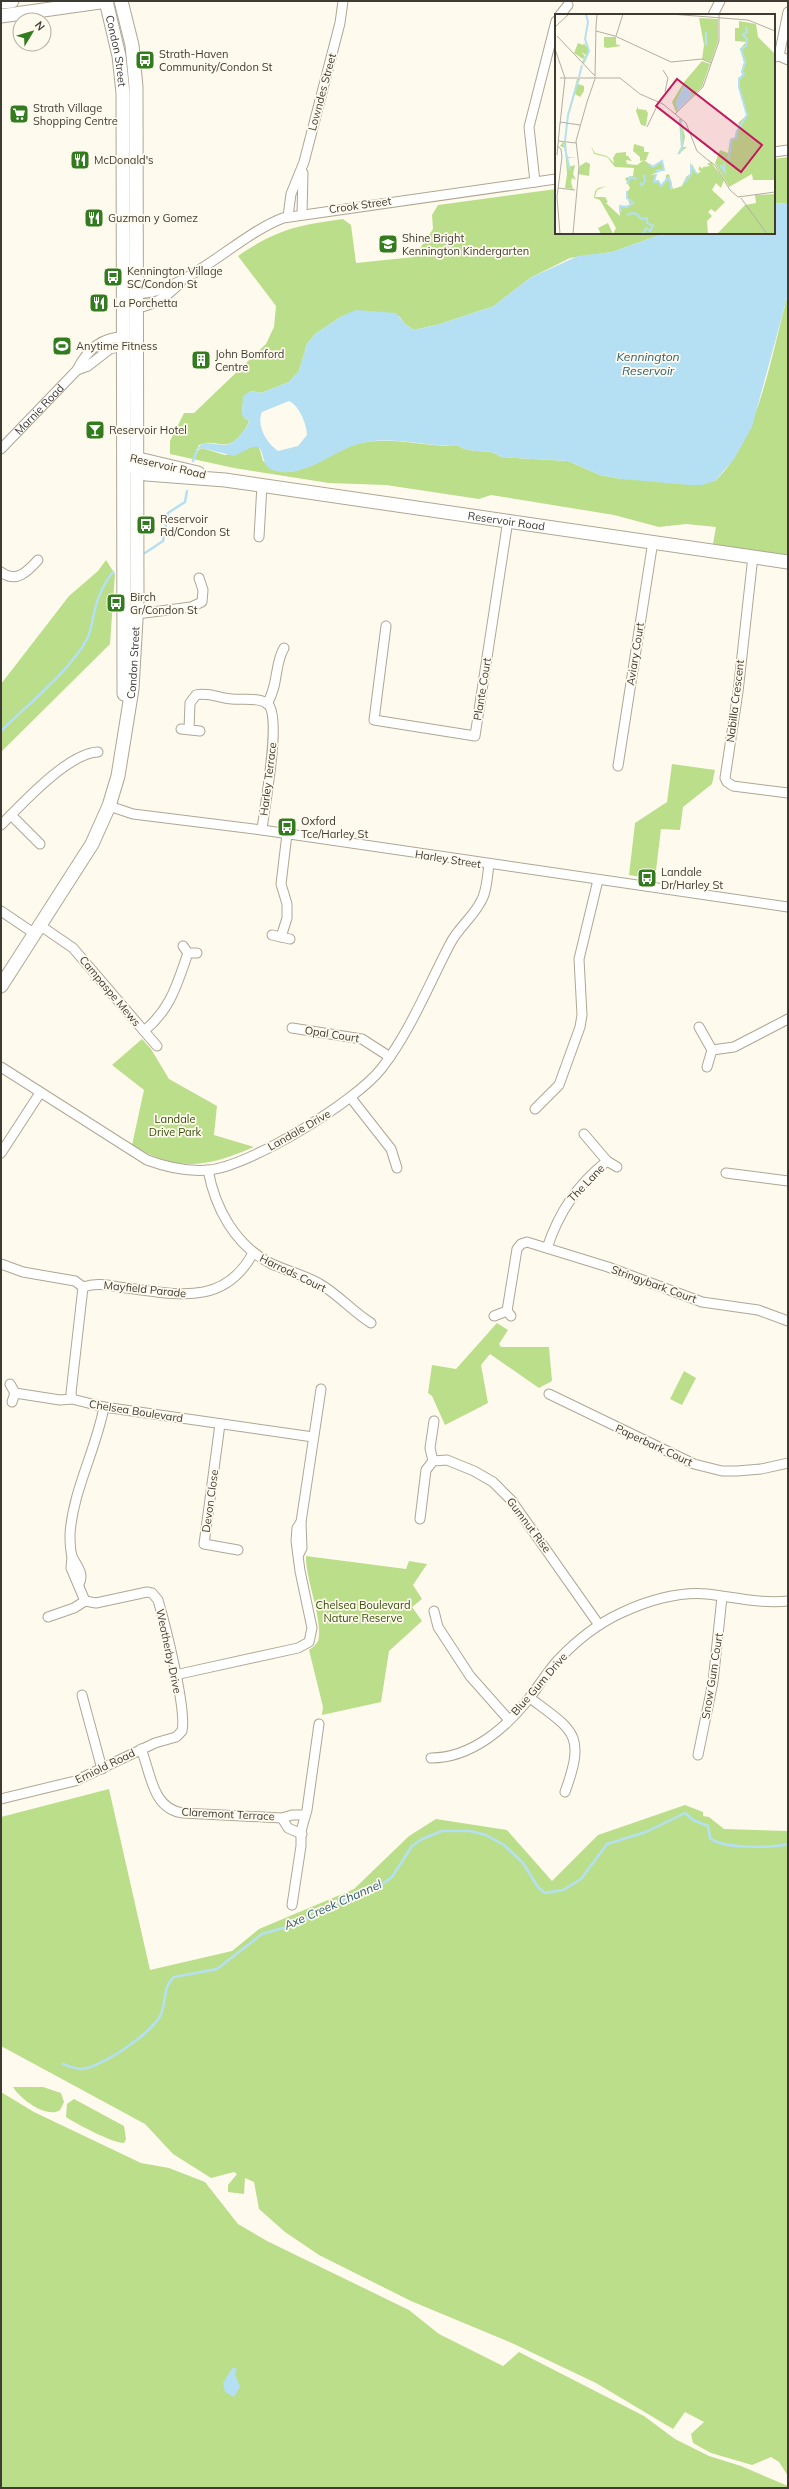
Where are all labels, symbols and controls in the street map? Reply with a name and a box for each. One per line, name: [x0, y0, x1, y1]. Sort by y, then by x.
north arrow: [12, 12, 52, 52]
street label: Condon Street: [103, 14, 129, 87]
inset map: [555, 14, 775, 234]
text: N: [32, 18, 48, 33]
place label: Strath-Haven Community/Condon St: [159, 47, 273, 74]
bus stop icon: Strath-Haven Community/Condon St: [134, 49, 156, 71]
street label: Lowndes Street: [305, 52, 339, 132]
place label: Strath Village Shopping Centre: [33, 101, 118, 128]
supermarket icon: Strath Village Shopping Centre: [8, 103, 30, 125]
restaurant icon: McDonald's: [69, 149, 91, 171]
place label: McDonald's: [94, 153, 154, 167]
street label: Crook Street: [328, 194, 392, 216]
restaurant icon: Guzman y Gomez: [83, 207, 105, 229]
place label: Guzman y Gomez: [108, 211, 198, 225]
place label: Shine Bright Kennington Kindergarten: [402, 231, 529, 258]
school or university icon: Shine Bright Kennington Kindergarten: [377, 233, 399, 255]
place label: Kennington Village SC/Condon St: [127, 264, 223, 291]
bus stop icon: Kennington Village SC/Condon St: [102, 266, 124, 288]
restaurant icon: La Porchetta: [88, 292, 110, 314]
place label: La Porchetta: [113, 296, 178, 310]
sports icon: Anytime Fitness: [51, 335, 73, 357]
place label: Anytime Fitness: [76, 339, 157, 353]
place label: John Bomford Centre: [215, 347, 284, 374]
building icon: John Bomford Centre: [190, 349, 212, 371]
water label: Kennington Reservoir: [616, 349, 680, 378]
street label: Marnie Road: [12, 381, 67, 438]
bar icon: Reservoir Hotel: [84, 419, 106, 441]
place label: Reservoir Hotel: [109, 423, 187, 437]
street label: Reservoir Road: [129, 450, 207, 482]
street label: Reservoir Road: [467, 508, 546, 534]
place label: Reservoir Rd/Condon St: [160, 512, 230, 539]
bus stop icon: Reservoir Rd/Condon St: [135, 514, 157, 536]
place label: Birch Gr/Condon St: [130, 590, 198, 617]
bus stop icon: Birch Gr/Condon St: [105, 592, 127, 614]
street label: Aviary Court: [623, 621, 647, 687]
street label: Condon Street: [123, 626, 143, 700]
street label: Plante Court: [470, 656, 494, 721]
street label: Nabilla Crescent: [723, 659, 747, 743]
street label: Harley Terrace: [257, 741, 279, 817]
place label: Oxford Tce/Harley St: [301, 814, 368, 841]
bus stop icon: Oxford Tce/Harley St: [276, 816, 298, 838]
street label: Harley Street: [414, 847, 482, 871]
place label: Landale Dr/Harley St: [661, 865, 723, 892]
bus stop icon: Landale Dr/Harley St: [636, 867, 658, 889]
street label: Campaspe Mews: [76, 953, 144, 1029]
street label: Opal Court: [304, 1023, 360, 1045]
street label: Landale Drive: [265, 1106, 333, 1154]
park label: Landale Drive Park: [149, 1112, 202, 1139]
street label: The Lane: [565, 1161, 607, 1205]
street label: Harrods Court: [258, 1251, 329, 1295]
street label: Stringybark Court: [609, 1262, 699, 1306]
street label: Mayfield Parade: [103, 1278, 187, 1300]
street label: Chelsea Boulevard: [88, 1397, 184, 1425]
street label: Paperbark Court: [613, 1421, 695, 1469]
street label: Devon Close: [199, 1469, 221, 1533]
street label: Gumnut Rise: [504, 1495, 554, 1555]
park label: Chelsea Boulevard Nature Reserve: [316, 1598, 410, 1625]
street label: Weatherby Drive: [153, 1607, 185, 1695]
street label: Snow Gum Court: [698, 1632, 726, 1720]
street label: Blue Gum Drive: [508, 1650, 570, 1718]
street label: Erniold Road: [73, 1745, 137, 1787]
street label: Claremont Terrace: [181, 1805, 275, 1823]
water label: Axe Creek Channel: [281, 1876, 384, 1933]

